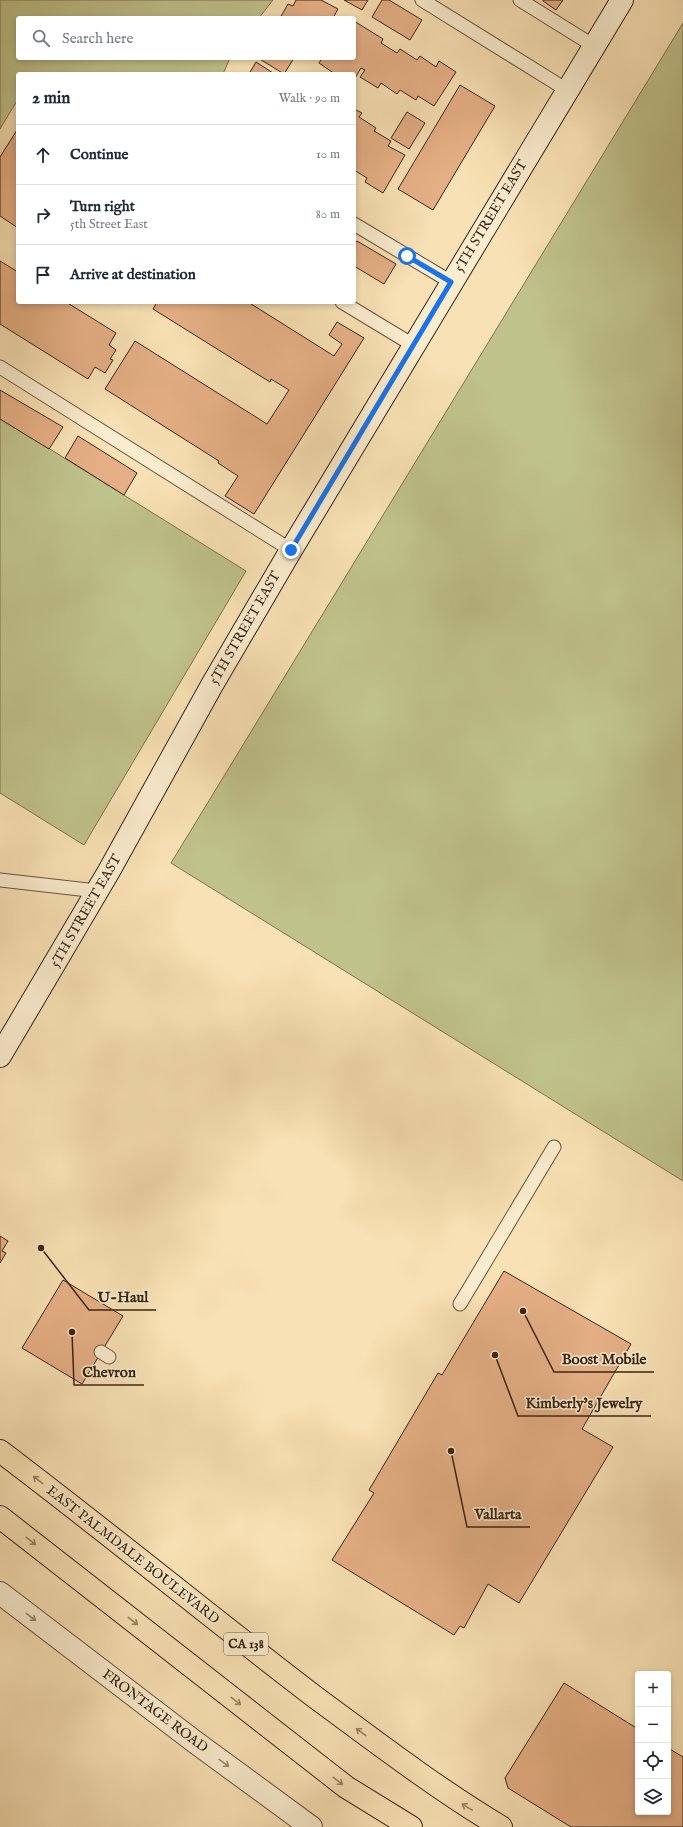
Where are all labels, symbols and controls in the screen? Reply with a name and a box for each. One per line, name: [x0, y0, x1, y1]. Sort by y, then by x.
search box: [16, 16, 356, 60]
icon: search: [30, 27, 52, 49]
text: Search here: [62, 29, 133, 48]
text: 2 min: [32, 88, 70, 109]
text: Walk · 90 m: [279, 90, 340, 107]
icon: ahead: [32, 144, 54, 166]
text: Continue: [70, 145, 128, 164]
text: 10 m: [316, 146, 340, 163]
street label: 5TH STREET EAST: [450, 156, 532, 275]
text: Turn right: [70, 197, 135, 216]
icon: right: [32, 204, 54, 226]
text: 80 m: [316, 206, 340, 223]
text: 5th Street East: [70, 216, 148, 233]
route start: [398, 247, 416, 265]
icon: arrive: [32, 264, 54, 286]
text: Arrive at destination: [70, 265, 196, 284]
route end: [282, 541, 300, 559]
street label: 5TH STREET EAST: [205, 568, 285, 688]
street label: 5TH STREET EAST: [46, 851, 126, 971]
callout: U-Haul: [89, 1283, 156, 1310]
text: U-Haul: [97, 1288, 149, 1307]
callout: Boost Mobile: [554, 1345, 654, 1372]
text: Boost Mobile: [562, 1350, 646, 1369]
callout: Chevron: [74, 1358, 144, 1385]
text: Chevron: [82, 1363, 136, 1382]
callout: Kimberly's Jewelry: [518, 1389, 651, 1416]
text: Kimberly's Jewelry: [525, 1394, 643, 1413]
one-way arrow: [32, 1475, 43, 1484]
street label: EAST PALMDALE BOULEVARD: [43, 1482, 223, 1628]
callout: Vallarta: [467, 1500, 530, 1527]
text: Vallarta: [473, 1505, 522, 1524]
one-way arrow: [25, 1536, 36, 1545]
one-way arrow: [25, 1613, 36, 1621]
one-way arrow: [128, 1616, 139, 1625]
road number: CA 138: [224, 1633, 268, 1655]
street label: FRONTAGE ROAD: [98, 1665, 212, 1757]
map controls: [635, 1671, 671, 1815]
button: +: [635, 1671, 671, 1707]
one-way arrow: [230, 1696, 241, 1705]
button: −: [635, 1707, 671, 1743]
one-way arrow: [356, 1727, 367, 1736]
button: locate: [635, 1743, 671, 1779]
one-way arrow: [218, 1759, 229, 1767]
one-way arrow: [332, 1777, 343, 1785]
button: layers: [635, 1779, 671, 1815]
one-way arrow: [462, 1803, 473, 1811]

